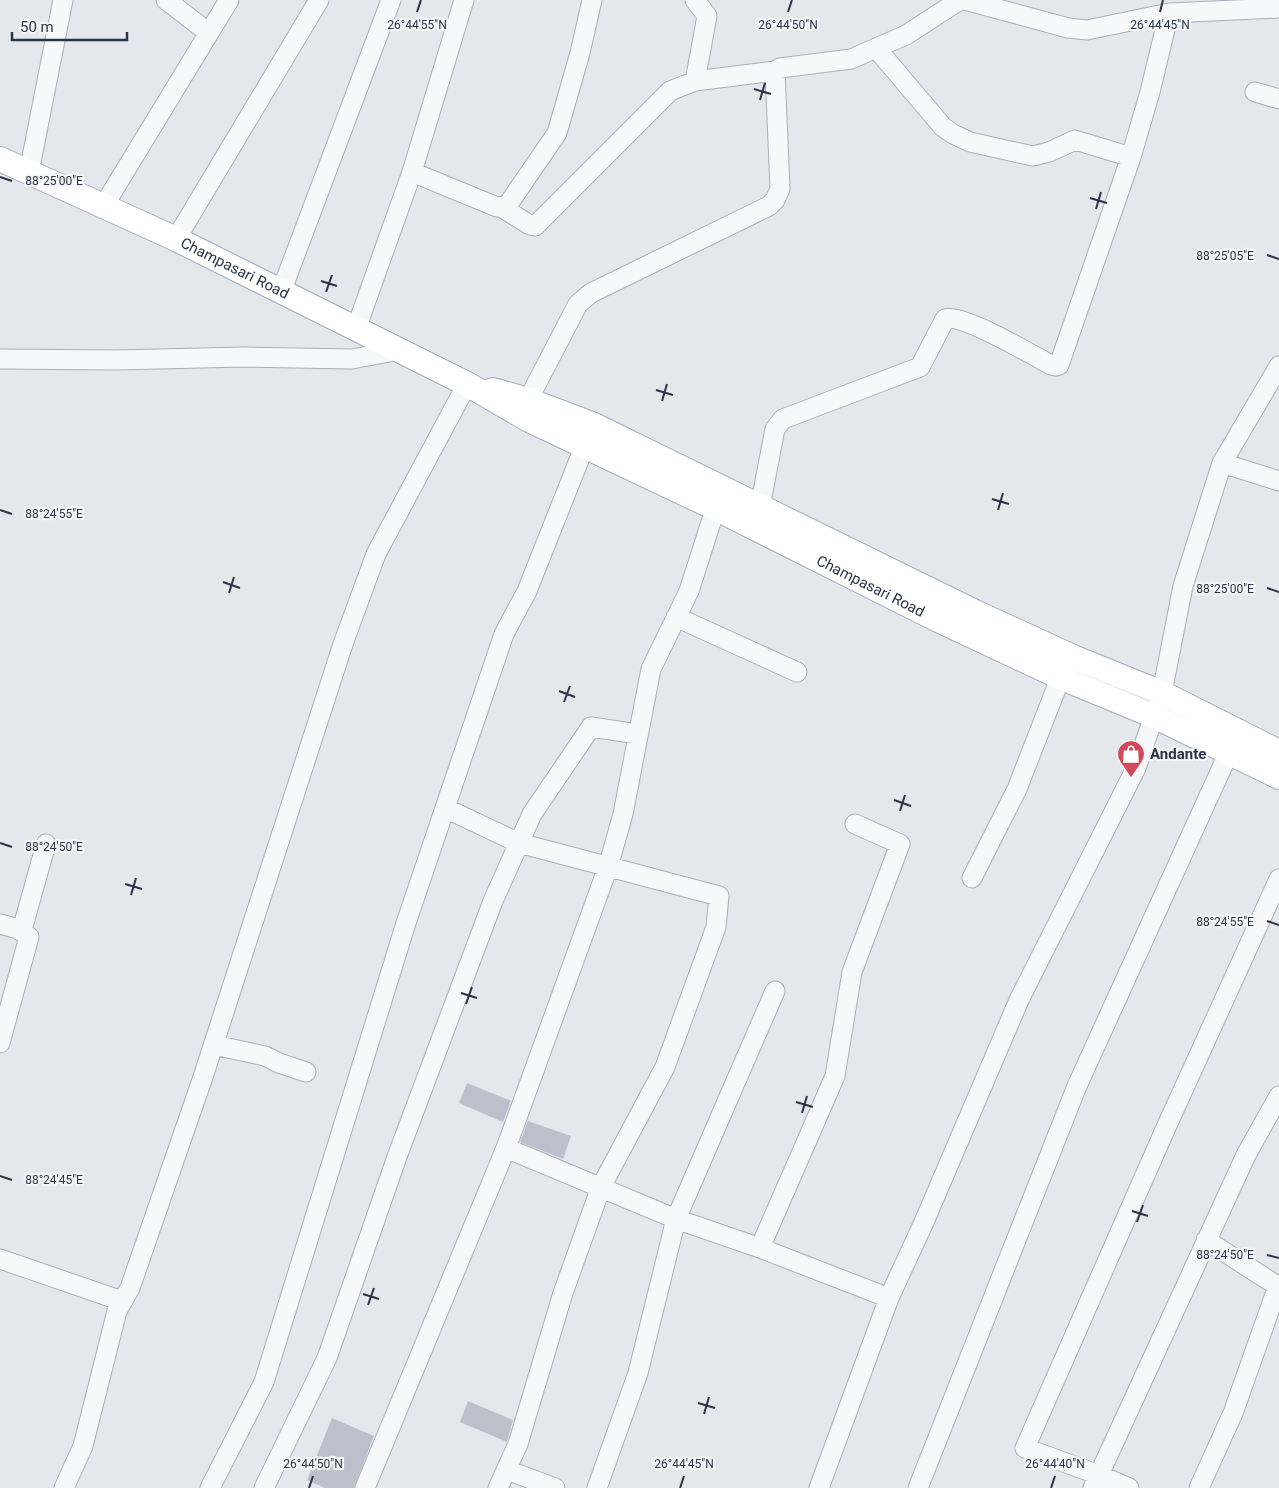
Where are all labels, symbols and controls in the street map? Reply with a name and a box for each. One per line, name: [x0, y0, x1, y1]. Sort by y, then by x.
scale bar: [12, 10, 128, 42]
text: 50 m: [20, 18, 54, 36]
text: 26°44'55"N: [387, 18, 447, 32]
text: 26°44'50"N: [758, 18, 818, 32]
text: 26°44'45"N: [1130, 18, 1190, 32]
text: 88°25'00"E: [25, 174, 83, 188]
street label: Champasari Road: [178, 234, 292, 303]
text: 88°25'05"E: [1196, 249, 1254, 263]
text: 88°24'55"E: [25, 507, 83, 521]
street label: Champasari Road: [813, 551, 928, 621]
text: 88°25'00"E: [1196, 582, 1254, 596]
shop icon: Andante: [1116, 739, 1146, 778]
place label: Andante: [1150, 745, 1206, 763]
text: 88°24'50"E: [25, 840, 83, 854]
text: 88°24'55"E: [1196, 915, 1254, 929]
text: 88°24'45"E: [25, 1173, 83, 1187]
text: 88°24'50"E: [1196, 1248, 1254, 1262]
text: 26°44'50"N: [283, 1457, 343, 1471]
text: 26°44'45"N: [654, 1457, 714, 1471]
text: 26°44'40"N: [1025, 1457, 1085, 1471]

